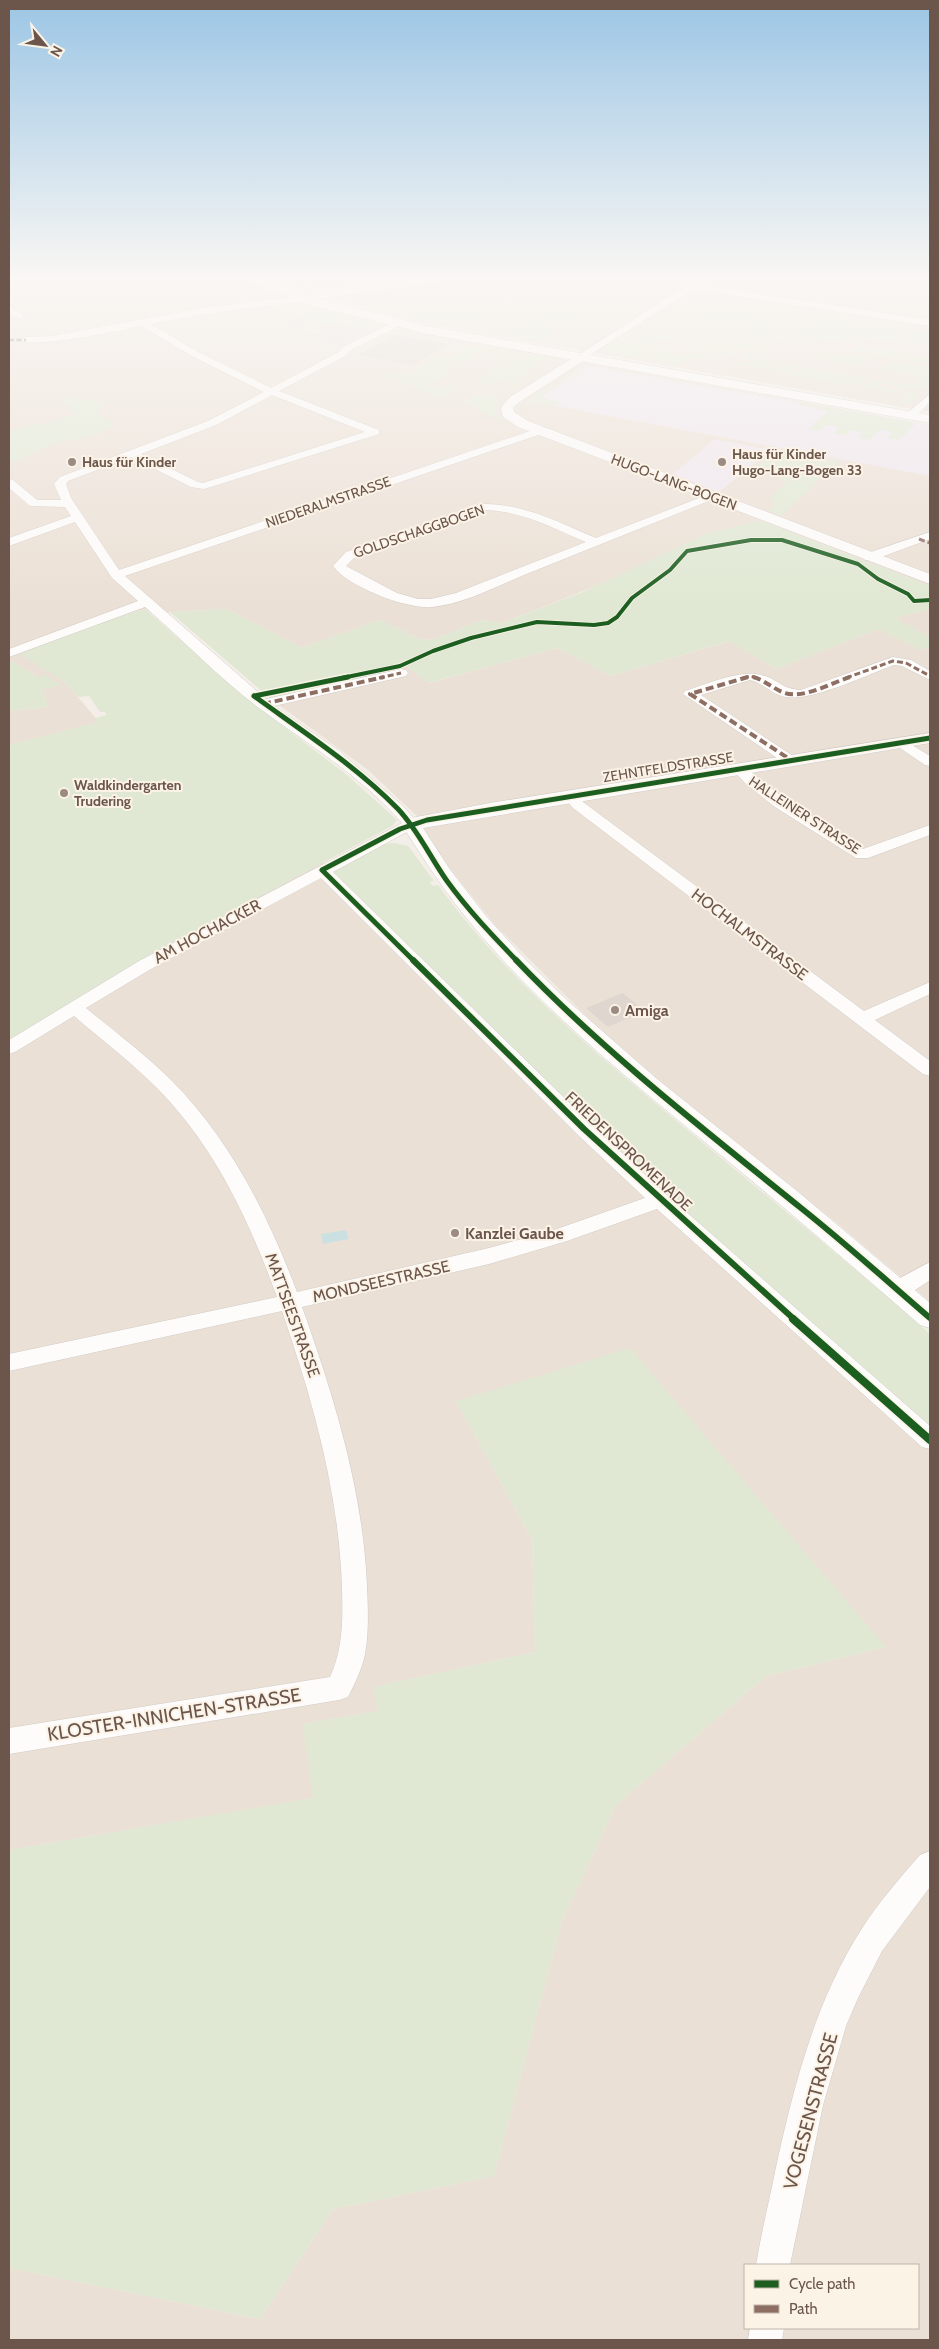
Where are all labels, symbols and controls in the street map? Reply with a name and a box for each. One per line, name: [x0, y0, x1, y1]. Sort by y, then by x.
north arrow: [20, 20, 70, 70]
text: N: [46, 43, 67, 60]
place label: Haus für Kinder Hugo-Lang-Bogen 33: [732, 445, 862, 479]
street label: HUGO-LANG-BOGEN: [609, 450, 739, 514]
place label: Haus für Kinder: [82, 453, 177, 471]
marker: Haus für Kinder: [66, 456, 78, 468]
marker: Haus für Kinder Hugo-Lang-Bogen 33: [716, 456, 728, 468]
street label: NIEDERALMSTRASSE: [263, 472, 393, 532]
street label: GOLDSCHAGGBOGEN: [351, 500, 487, 562]
street label: ZEHNTFELDSTRASSE: [602, 748, 735, 786]
street label: HALLEINER STRASSE: [746, 772, 865, 858]
place label: Waldkindergarten Trudering: [74, 776, 182, 810]
marker: Waldkindergarten Trudering: [58, 787, 70, 799]
street label: HOCHALMSTRASSE: [688, 885, 812, 984]
street label: AM HOCHACKER: [151, 895, 264, 968]
place label: Amiga: [625, 1001, 669, 1020]
marker: Amiga: [609, 1004, 621, 1016]
street label: FRIEDENSPROMENADE: [561, 1088, 696, 1215]
place label: Kanzlei Gaube: [465, 1224, 564, 1243]
marker: Kanzlei Gaube: [449, 1227, 461, 1239]
street label: MATTSEESTRASSE: [261, 1250, 324, 1380]
street label: MONDSEESTRASSE: [311, 1256, 452, 1307]
street label: KLOSTER-INNICHEN-STRASSE: [46, 1683, 302, 1746]
street label: VOGESENSTRASSE: [778, 2030, 842, 2192]
legend: [744, 2264, 919, 2329]
text: Cycle path: [789, 2275, 855, 2293]
text: Path: [789, 2300, 818, 2318]

